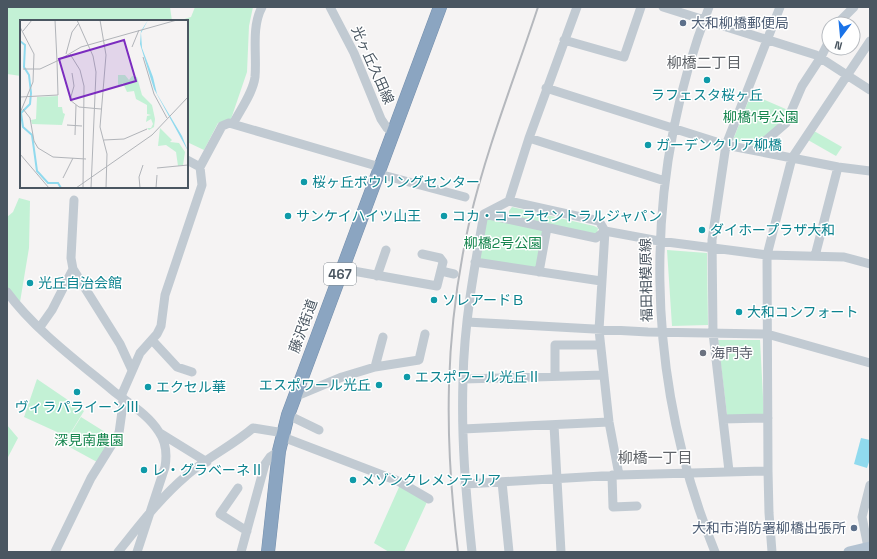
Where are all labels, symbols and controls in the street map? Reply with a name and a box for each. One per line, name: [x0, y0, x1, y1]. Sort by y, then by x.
place label: 大和柳橋郵便局: [691, 14, 789, 32]
north arrow: [821, 16, 861, 56]
marker: 大和柳橋郵便局: [678, 18, 688, 28]
inset map: [20, 20, 188, 188]
street label: 光ヶ丘久田線: [348, 23, 398, 107]
text: N: [833, 38, 844, 53]
district label: 柳橋二丁目: [666, 53, 742, 72]
marker: ラフェスタ桜ヶ丘: [702, 75, 712, 85]
place label: ラフェスタ桜ヶ丘: [651, 86, 763, 104]
park label: 柳橋1号公園: [723, 108, 799, 126]
place label: ガーデンクリア柳橋: [656, 136, 782, 154]
marker: ガーデンクリア柳橋: [643, 140, 653, 150]
place label: 桜ヶ丘ボウリングセンター: [312, 173, 480, 191]
marker: 桜ヶ丘ボウリングセンター: [299, 177, 309, 187]
place label: サンケイハイツ山王: [296, 207, 421, 225]
place label: コカ・コーラセントラルジャパン: [452, 207, 662, 225]
marker: サンケイハイツ山王: [283, 211, 293, 221]
marker: コカ・コーラセントラルジャパン: [439, 211, 449, 221]
place label: ダイホープラザ大和: [710, 221, 835, 239]
marker: ダイホープラザ大和: [697, 225, 707, 235]
park label: 柳橋2号公園: [464, 234, 542, 252]
street label: 福田相模原線: [636, 238, 656, 322]
road number: 467: [324, 263, 356, 285]
place label: 光丘自治会館: [38, 274, 122, 292]
marker: 光丘自治会館: [25, 278, 35, 288]
place label: ソレアードＢ: [442, 291, 525, 309]
marker: ソレアードＢ: [429, 295, 439, 305]
street label: 藤沢街道: [285, 297, 321, 355]
place label: 大和コンフォート: [747, 303, 859, 321]
marker: 大和コンフォート: [734, 307, 744, 317]
place label: 海門寺: [711, 344, 753, 362]
marker: 海門寺: [698, 348, 708, 358]
place label: エスポワール光丘Ⅱ: [415, 368, 541, 386]
marker: エスポワール光丘Ⅱ: [402, 372, 412, 382]
place label: エスポワール光丘: [259, 376, 371, 394]
place label: エクセル華: [156, 378, 226, 396]
marker: エスポワール光丘: [374, 380, 384, 390]
marker: エクセル華: [143, 382, 153, 392]
marker: ヴィラパライーンⅢ: [72, 387, 82, 397]
place label: ヴィラパライーンⅢ: [14, 398, 140, 416]
park label: 深見南農園: [54, 431, 124, 449]
district label: 柳橋一丁目: [617, 448, 693, 467]
place label: レ・グラベーネⅡ: [152, 461, 264, 479]
marker: レ・グラベーネⅡ: [139, 465, 149, 475]
place label: メゾンクレメンテリア: [361, 471, 501, 489]
marker: メゾンクレメンテリア: [348, 475, 358, 485]
place label: 大和市消防署柳橋出張所: [692, 519, 846, 537]
marker: 大和市消防署柳橋出張所: [849, 523, 859, 533]

